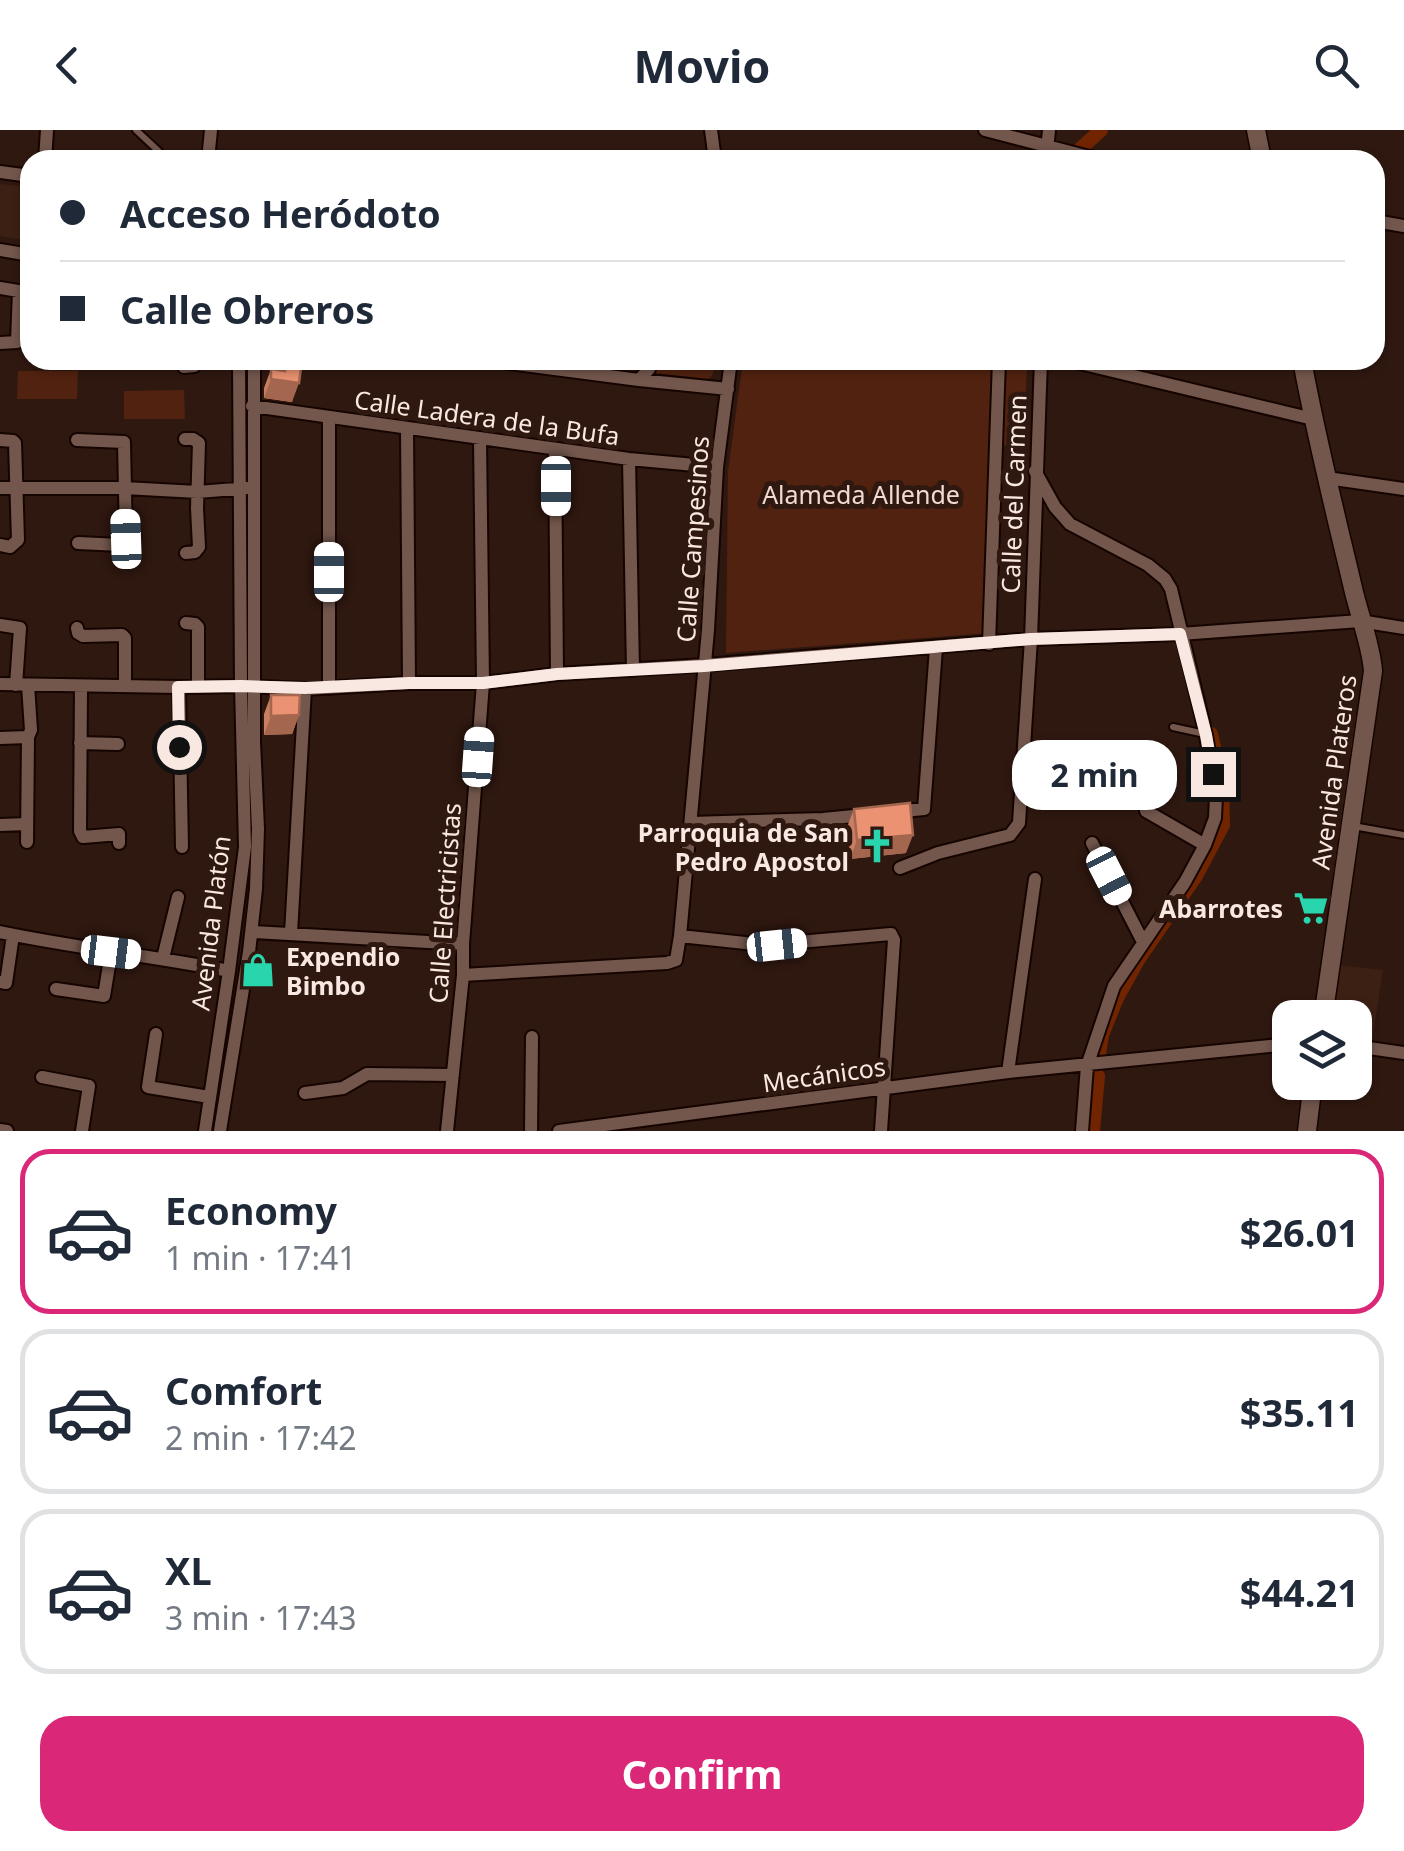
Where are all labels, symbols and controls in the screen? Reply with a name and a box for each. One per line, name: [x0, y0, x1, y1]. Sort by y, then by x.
text: Movio: [634, 35, 770, 96]
icon: back: [40, 38, 95, 93]
icon: search: [1309, 38, 1364, 93]
text: Acceso Heródoto: [120, 187, 441, 239]
text: Calle Obreros: [120, 283, 374, 335]
street label: Calle Ladera de la Bufa: [352, 382, 622, 452]
street label: Calle del Carmen: [993, 394, 1033, 594]
street label: Calle Campesinos: [668, 435, 716, 643]
car: [541, 456, 571, 516]
park label: Alameda Allende: [762, 477, 960, 511]
car: [110, 508, 142, 570]
car: [314, 542, 344, 602]
street label: Avenida Plateros: [1303, 672, 1363, 872]
route start: [157, 725, 202, 770]
car: [461, 726, 495, 788]
callout: 2 min: [1013, 739, 1178, 809]
route end: [1191, 752, 1236, 797]
text: 2 min: [1050, 753, 1139, 796]
street label: Calle Electricistas: [420, 802, 468, 1004]
place label: Parroquia de San Pedro Apostol: [638, 815, 849, 878]
church icon: Parroquia de San Pedro Apostol: [858, 827, 896, 865]
street label: Avenida Platón: [182, 834, 238, 1012]
car: [1082, 842, 1136, 910]
supermarket icon: Abarrotes: [1292, 889, 1330, 927]
place label: Abarrotes: [1159, 891, 1283, 925]
car: [746, 927, 808, 963]
car: [79, 933, 143, 971]
place label: Expendio Bimbo: [286, 939, 400, 1002]
shop icon: Expendio Bimbo: [239, 951, 277, 989]
map controls: [1272, 1000, 1372, 1100]
button: layers: [1272, 1000, 1372, 1100]
street label: Mecánicos: [760, 1049, 888, 1099]
text: Economy: [165, 1184, 337, 1236]
icon: car: [45, 1187, 135, 1277]
text: $26.01: [1240, 1206, 1359, 1258]
text: 1 min · 17:41: [165, 1236, 357, 1279]
text: Comfort: [165, 1364, 322, 1416]
icon: car: [45, 1367, 135, 1457]
text: $35.11: [1240, 1386, 1359, 1438]
text: 2 min · 17:42: [165, 1416, 357, 1459]
text: XL: [165, 1544, 212, 1596]
icon: car: [45, 1547, 135, 1637]
text: $44.21: [1240, 1566, 1359, 1618]
text: 3 min · 17:43: [165, 1596, 357, 1639]
button: Confirm: [40, 1716, 1364, 1831]

